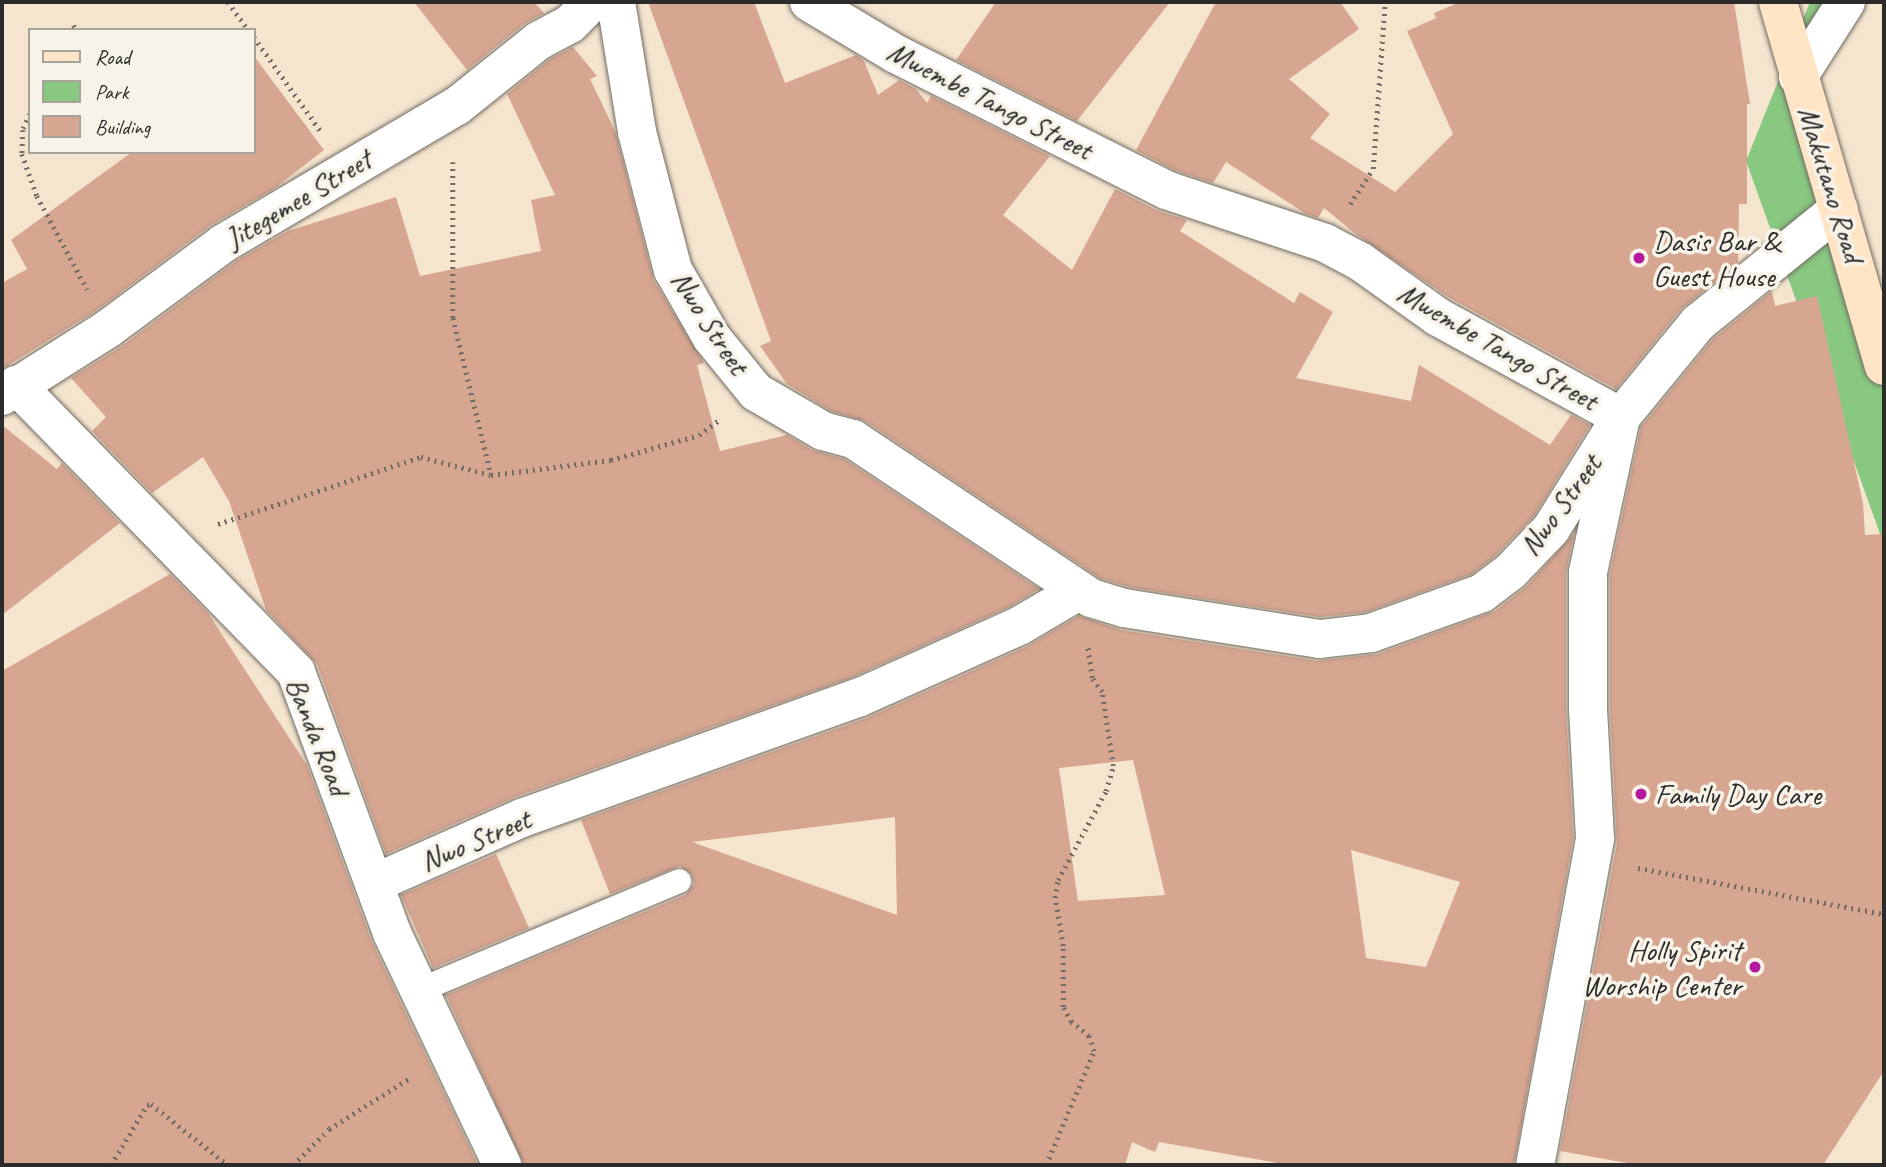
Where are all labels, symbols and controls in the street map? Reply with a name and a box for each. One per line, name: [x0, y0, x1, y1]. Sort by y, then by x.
legend: [28, 28, 256, 154]
street label: Mwembe Tango Street: [881, 32, 1099, 168]
text: Road: [95, 44, 130, 70]
text: Park: [95, 79, 128, 105]
street label: Makutano Road: [1790, 102, 1872, 266]
text: Building: [95, 114, 150, 140]
street label: Jitegemee Street: [218, 141, 378, 257]
place label: Dasis Bar & Guest House: [1653, 223, 1780, 294]
marker: Dasis Bar & Guest House: [1631, 250, 1647, 266]
street label: Nwo Street: [663, 263, 757, 381]
street label: Mwembe Tango Street: [1391, 274, 1605, 418]
street label: Nwo Street: [1511, 447, 1609, 563]
street label: Banda Road: [278, 672, 358, 800]
place label: Family Day Care: [1655, 776, 1821, 812]
marker: Family Day Care: [1633, 786, 1649, 802]
street label: Nwo Street: [414, 801, 536, 879]
place label: Holly Spirit Worship Center: [1582, 932, 1741, 1002]
marker: Holly Spirit Worship Center: [1747, 959, 1763, 975]

